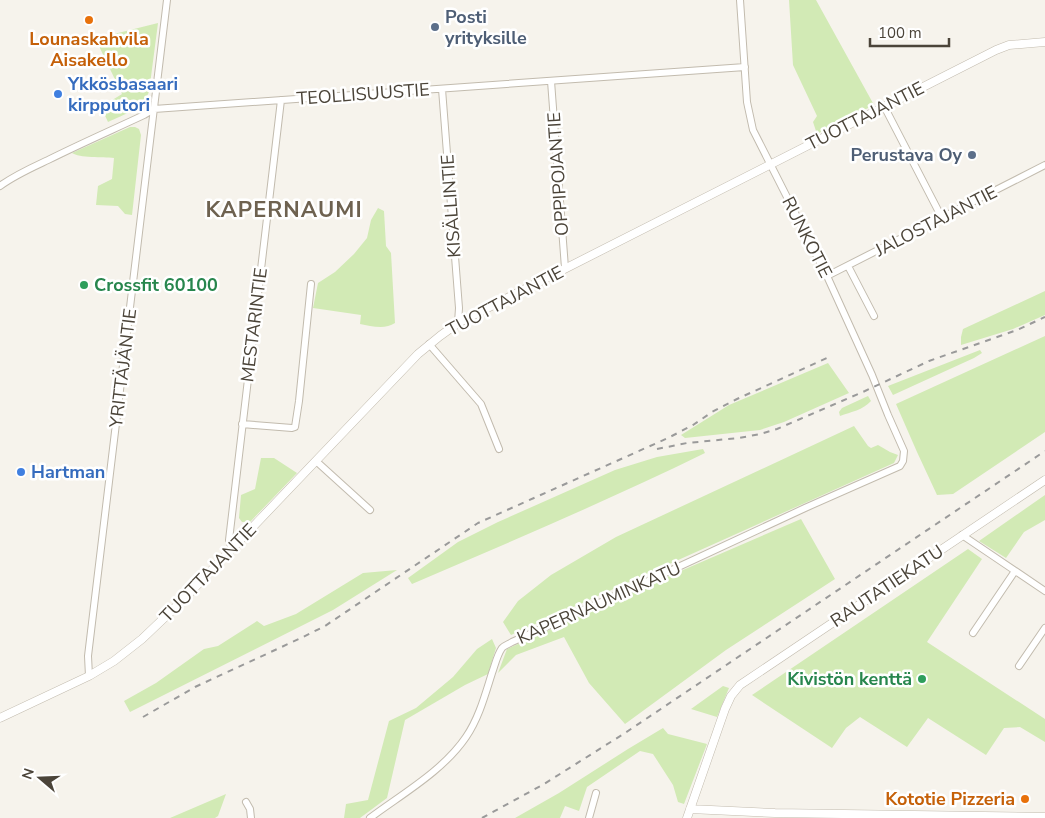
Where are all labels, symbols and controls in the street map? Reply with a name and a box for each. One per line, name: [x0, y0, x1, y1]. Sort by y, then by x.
place label: Posti yrityksille: [444, 5, 527, 50]
marker: Lounaskahvila Aisakello: [83, 14, 95, 26]
scale bar: [870, 15, 949, 47]
marker: Posti yrityksille: [429, 21, 441, 33]
text: 100 m: [878, 23, 922, 43]
place label: Lounaskahvila Aisakello: [29, 27, 149, 72]
place label: Ykkösbasaari kirpputori: [67, 72, 178, 117]
street label: TUOTTAJANTIE: [802, 76, 928, 156]
street label: TEOLLISUUSTIE: [296, 77, 430, 111]
marker: Ykkösbasaari kirpputori: [52, 88, 64, 100]
street label: OPPIPOJANTIE: [542, 111, 574, 237]
place label: Perustava Oy: [851, 143, 963, 167]
marker: Perustava Oy: [966, 149, 978, 161]
street label: KISÄLLINTIE: [435, 154, 467, 258]
street label: JALOSTAJANTIE: [870, 180, 1001, 263]
street label: RUNKOTIE: [776, 192, 838, 282]
district label: KAPERNAUMI: [205, 195, 363, 225]
street label: TUOTTAJANTIE: [442, 260, 568, 342]
street label: MESTARINTIE: [235, 266, 273, 384]
place label: Crossfit 60100: [94, 273, 218, 297]
marker: Crossfit 60100: [78, 279, 90, 291]
street label: YRITTÄJÄNTIE: [104, 307, 142, 430]
place label: Hartman: [31, 460, 105, 484]
marker: Hartman: [15, 466, 27, 478]
street label: TUOTTAJANTIE: [155, 518, 261, 628]
street label: RAUTATIEKATU: [826, 539, 948, 633]
street label: KAPERNAUMINKATU: [513, 556, 685, 650]
place label: Kivistön kenttä: [787, 667, 912, 691]
marker: Kivistön kenttä: [916, 673, 928, 685]
north arrow: [15, 753, 65, 803]
text: N: [17, 766, 39, 782]
place label: Kototie Pizzeria: [885, 787, 1015, 811]
marker: Kototie Pizzeria: [1019, 793, 1031, 805]

